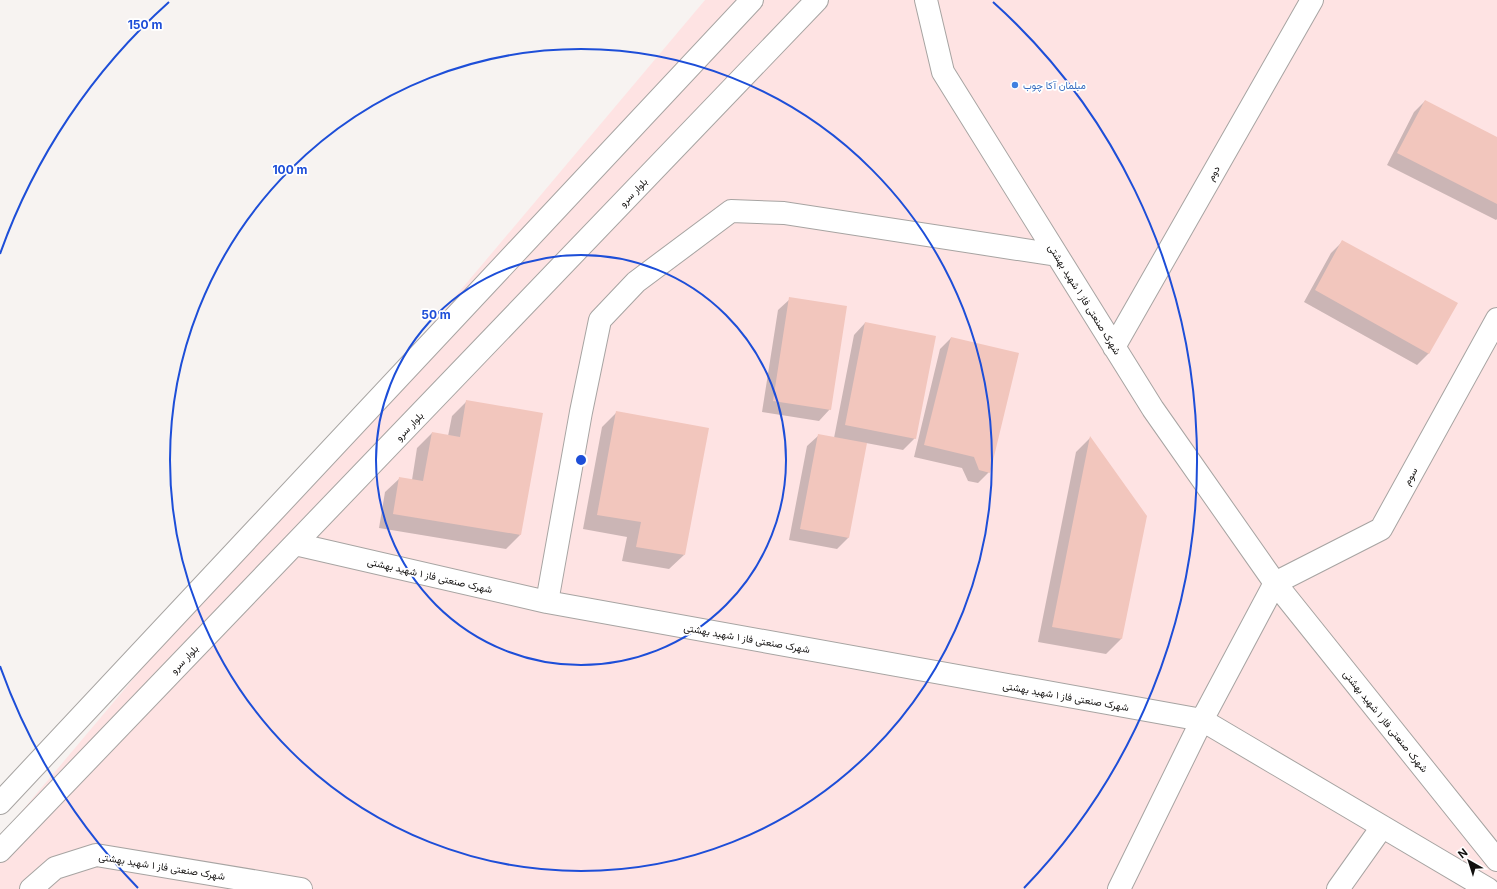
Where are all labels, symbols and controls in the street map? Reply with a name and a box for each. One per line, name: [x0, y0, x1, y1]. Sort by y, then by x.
text: 150 m: [128, 17, 162, 32]
place label: مبلمان آکا چوب: [1023, 79, 1086, 93]
marker: مبلمان آکا چوب: [1010, 80, 1020, 90]
text: 100 m: [272, 162, 308, 177]
street label: دوم: [1204, 163, 1223, 183]
street label: بلوار سرو: [616, 175, 650, 210]
street label: شهرک صنعتی فاز ۱ شهید بهشتی: [1045, 242, 1124, 357]
text: 50 m: [421, 307, 451, 322]
street label: بلوار سرو: [392, 409, 426, 444]
centre of rings: [574, 453, 588, 467]
street label: سوم: [1400, 465, 1421, 487]
street label: شهرک صنعتی فاز ۱ شهید بهشتی: [366, 555, 494, 596]
street label: شهرک صنعتی فاز ۱ شهید بهشتی: [683, 621, 811, 656]
street label: بلوار سرو: [167, 642, 201, 677]
street label: شهرک صنعتی فاز ۱ شهید بهشتی: [1340, 668, 1431, 775]
street label: شهرک صنعتی فاز ۱ شهید بهشتی: [1002, 679, 1130, 714]
north arrow: [1449, 841, 1489, 881]
text: N: [1455, 845, 1470, 861]
street label: شهرک صنعتی فاز ۱ شهید بهشتی: [98, 850, 226, 883]

